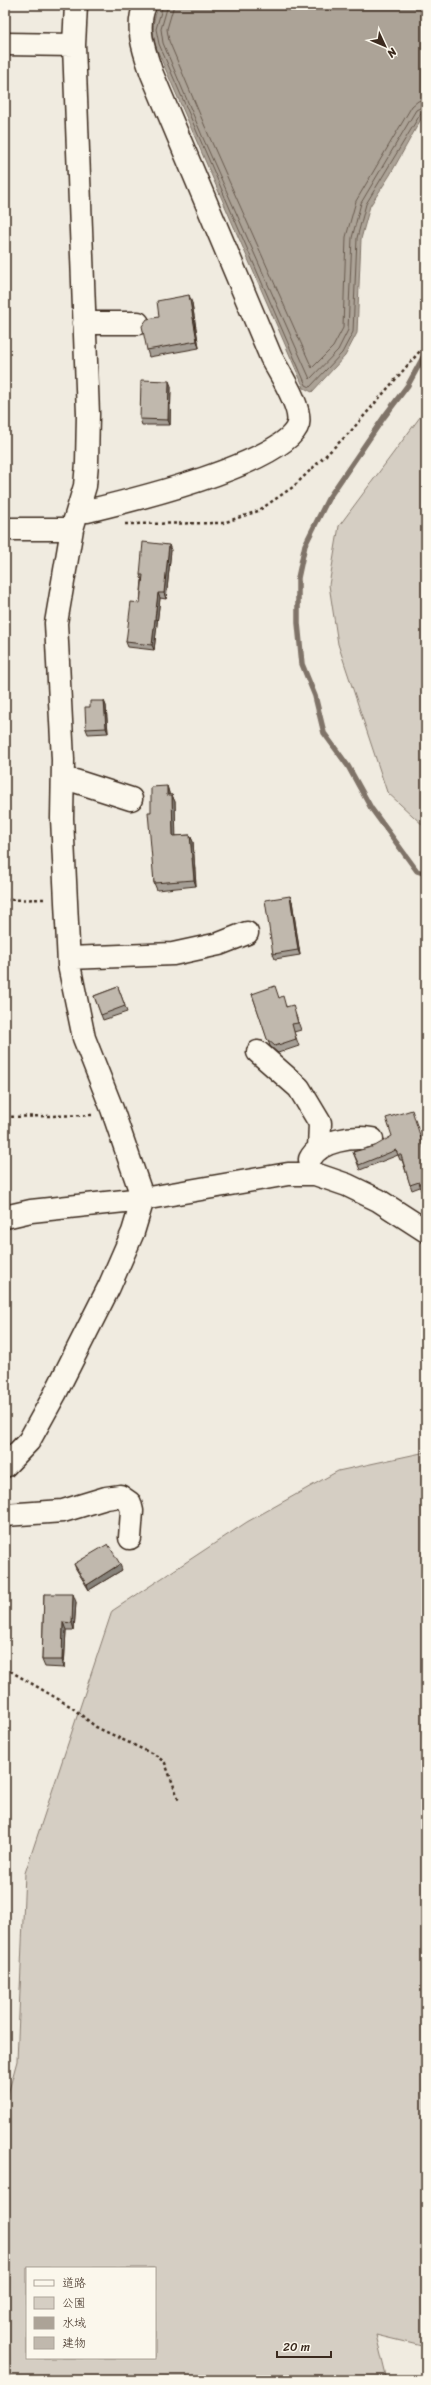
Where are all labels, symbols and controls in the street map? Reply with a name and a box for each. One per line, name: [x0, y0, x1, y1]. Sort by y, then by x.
north arrow: [365, 26, 405, 66]
text: N: [382, 43, 402, 62]
legend: [26, 2267, 156, 2359]
text: 道路: [62, 2272, 86, 2294]
text: 公園: [62, 2292, 86, 2314]
text: 水域: [62, 2312, 86, 2334]
text: 建物: [62, 2332, 86, 2354]
scale bar: [277, 2333, 331, 2359]
text: 20 m: [283, 2336, 310, 2358]

